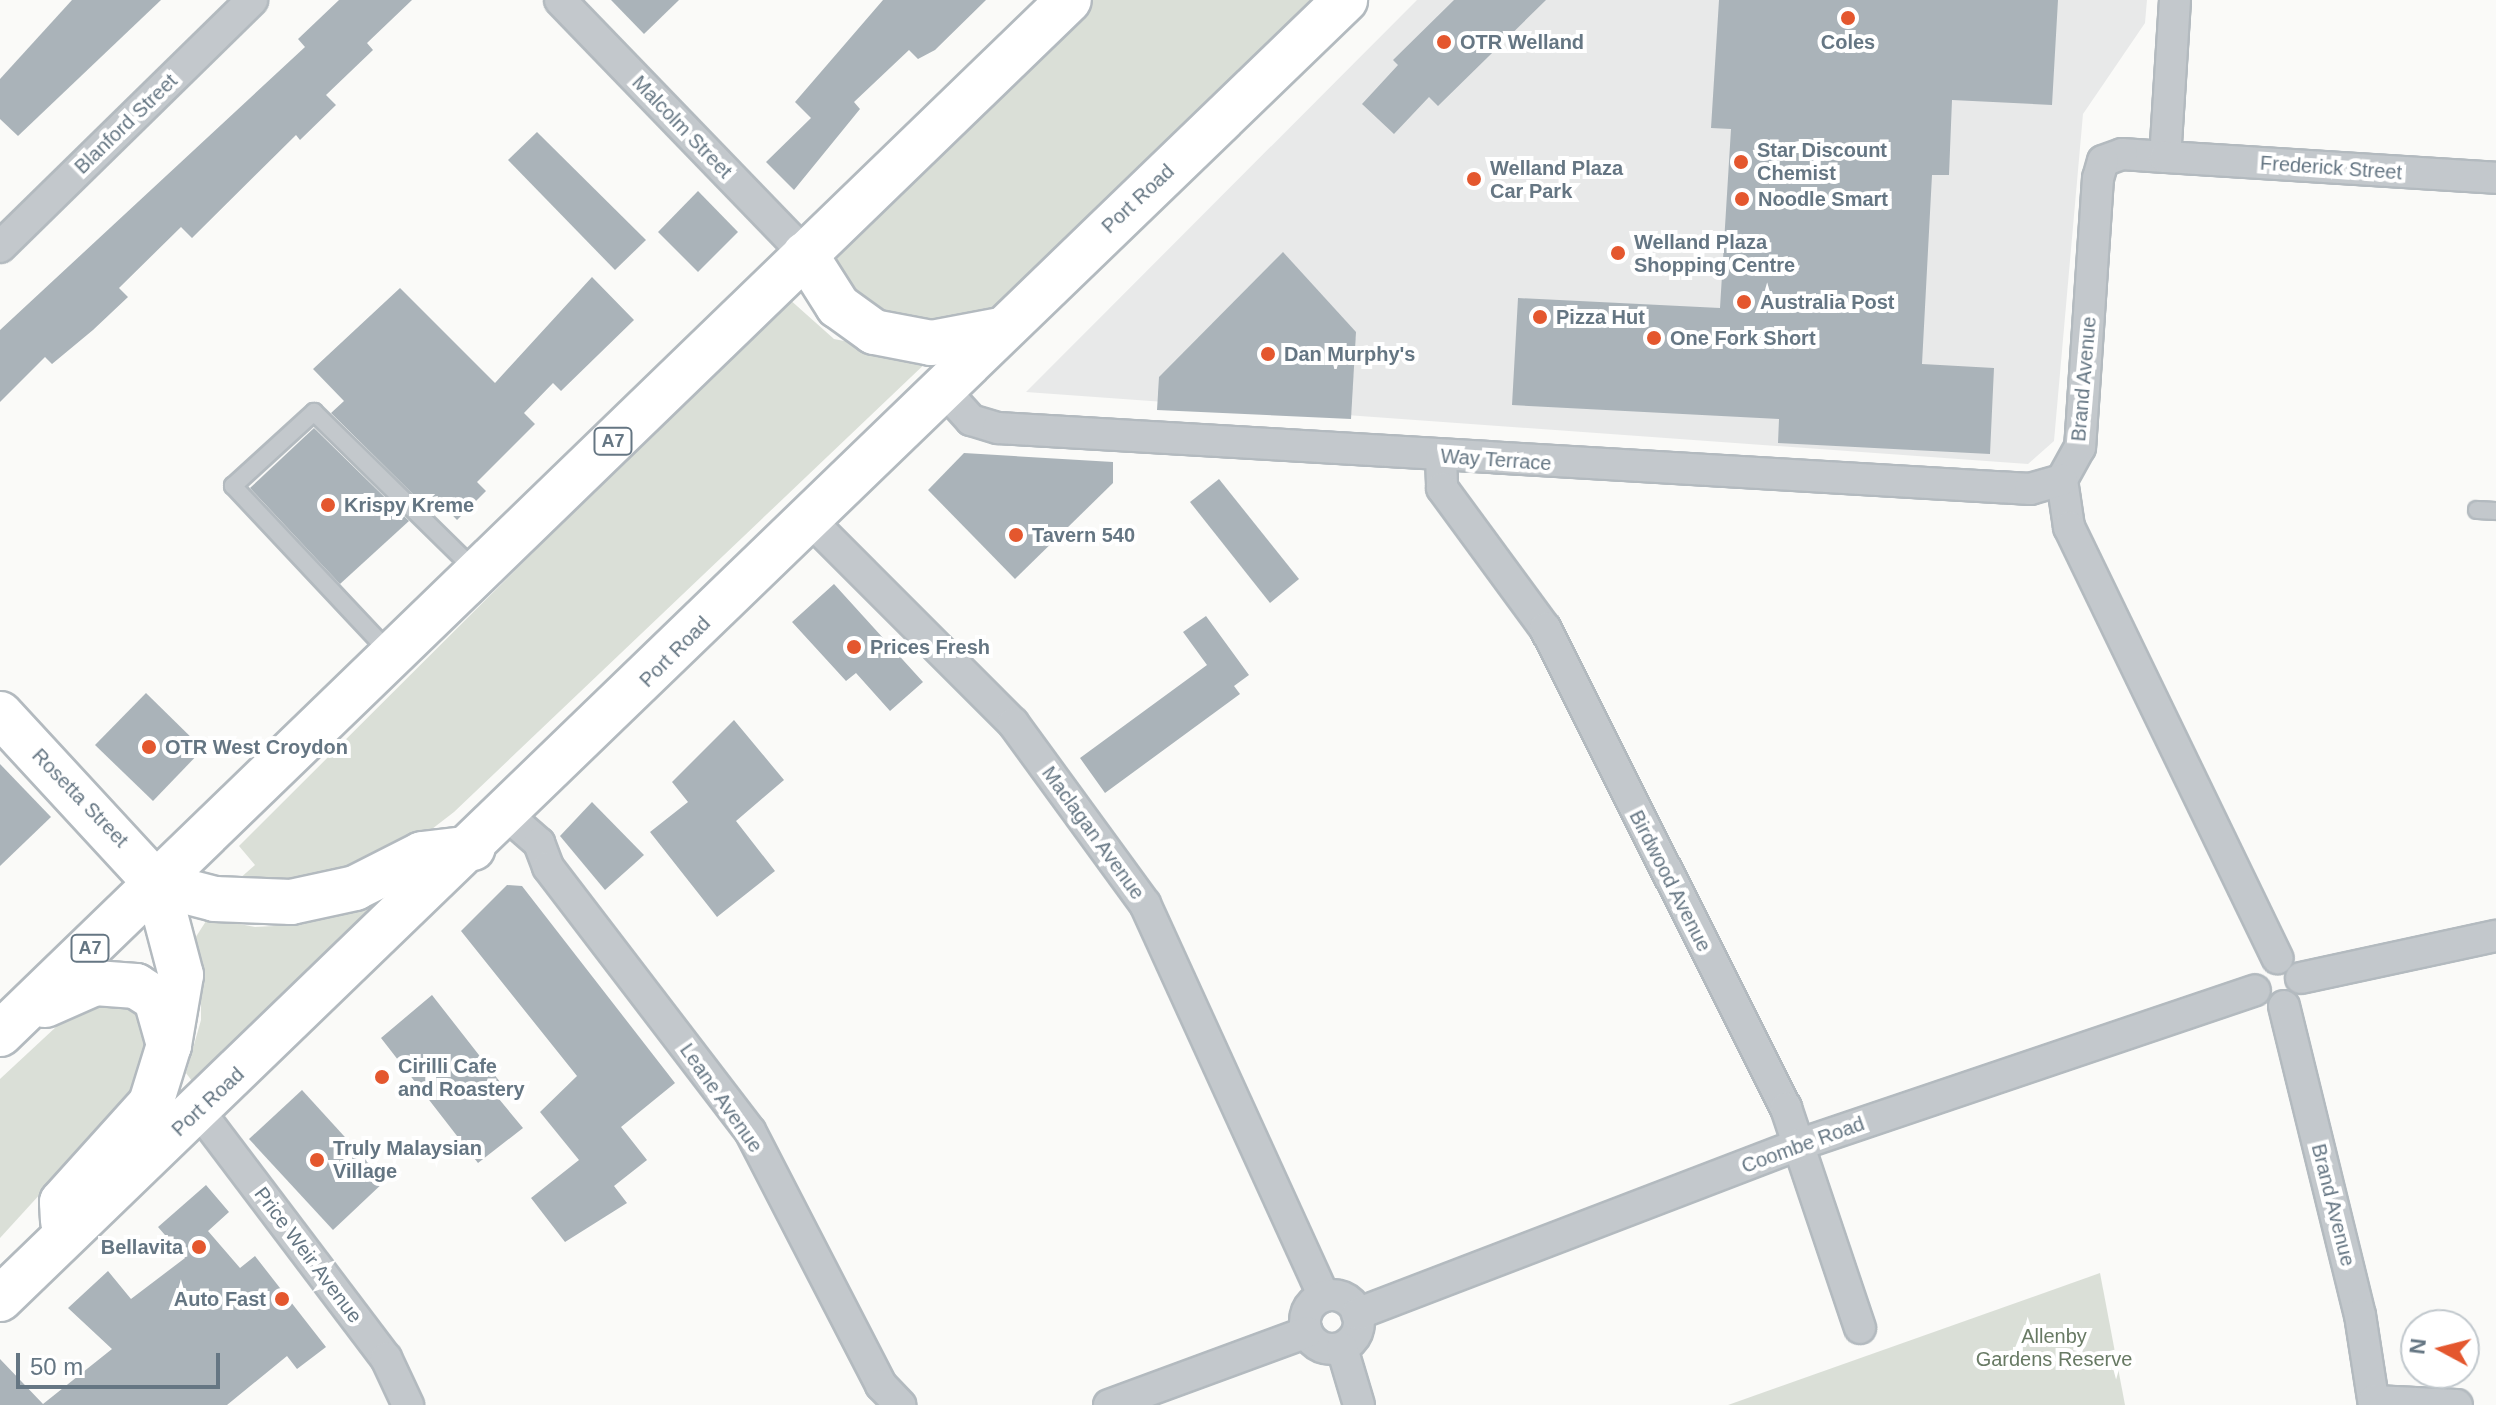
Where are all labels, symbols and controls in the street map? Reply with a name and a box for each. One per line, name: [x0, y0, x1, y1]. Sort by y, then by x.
marker: Coles: [1839, 9, 1857, 27]
place label: OTR Welland: [1460, 30, 1584, 54]
place label: Coles: [1821, 30, 1875, 54]
marker: OTR Welland: [1435, 33, 1453, 51]
street label: Blanford Street: [70, 69, 182, 179]
street label: Malcolm Street: [627, 71, 737, 183]
place label: Star Discount Chemist: [1757, 138, 1887, 185]
street label: Frederick Street: [2259, 151, 2403, 185]
marker: Star Discount Chemist: [1732, 153, 1750, 171]
place label: Welland Plaza Car Park: [1490, 156, 1623, 203]
street label: Port Road: [1097, 160, 1179, 238]
marker: Welland Plaza Car Park: [1465, 170, 1483, 188]
place label: Noodle Smart: [1758, 187, 1888, 211]
marker: Noodle Smart: [1733, 190, 1751, 208]
place label: Welland Plaza Shopping Centre: [1634, 230, 1795, 277]
marker: Welland Plaza Shopping Centre: [1609, 244, 1627, 262]
place label: Australia Post: [1760, 290, 1894, 314]
marker: Australia Post: [1735, 293, 1753, 311]
place label: Pizza Hut: [1556, 305, 1645, 329]
marker: Pizza Hut: [1531, 308, 1549, 326]
street label: Brand Avenue: [2067, 315, 2101, 443]
place label: One Fork Short: [1670, 326, 1816, 350]
marker: One Fork Short: [1645, 329, 1663, 347]
place label: Dan Murphy's: [1284, 342, 1415, 366]
marker: Dan Murphy's: [1259, 345, 1277, 363]
road number: A7: [593, 427, 633, 455]
street label: Way Terrace: [1440, 444, 1552, 476]
place label: Krispy Kreme: [344, 493, 474, 517]
marker: Krispy Kreme: [319, 496, 337, 514]
place label: Tavern 540: [1032, 523, 1135, 547]
marker: Tavern 540: [1007, 526, 1025, 544]
street label: Port Road: [635, 612, 715, 692]
place label: Prices Fresh: [870, 635, 990, 659]
marker: Prices Fresh: [845, 638, 863, 656]
place label: OTR West Croydon: [165, 735, 348, 759]
marker: OTR West Croydon: [140, 738, 158, 756]
street label: Rosetta Street: [27, 744, 133, 852]
street label: Maclagan Avenue: [1036, 761, 1150, 905]
street label: Birdwood Avenue: [1624, 806, 1716, 956]
road number: A7: [70, 934, 110, 962]
street label: Leane Avenue: [674, 1038, 768, 1158]
place label: Cirilli Cafe and Roastery: [398, 1054, 525, 1101]
street label: Port Road: [167, 1063, 249, 1141]
marker: Cirilli Cafe and Roastery: [373, 1068, 391, 1086]
street label: Coombe Road: [1738, 1112, 1868, 1178]
place label: Truly Malaysian Village: [333, 1136, 482, 1183]
street label: Brand Avenue: [2306, 1141, 2360, 1269]
marker: Truly Malaysian Village: [308, 1151, 326, 1169]
street label: Price Weir Avenue: [249, 1182, 367, 1328]
place label: Bellavita: [101, 1235, 183, 1259]
marker: Bellavita: [190, 1238, 208, 1256]
place label: Auto Fast: [174, 1287, 266, 1311]
marker: Auto Fast: [273, 1290, 291, 1308]
north arrow: [2400, 1309, 2480, 1389]
park label: Allenby Gardens Reserve: [1976, 1325, 2132, 1372]
scale bar: [20, 1337, 224, 1387]
text: N: [2404, 1337, 2431, 1356]
text: 50 m: [30, 1353, 83, 1380]

